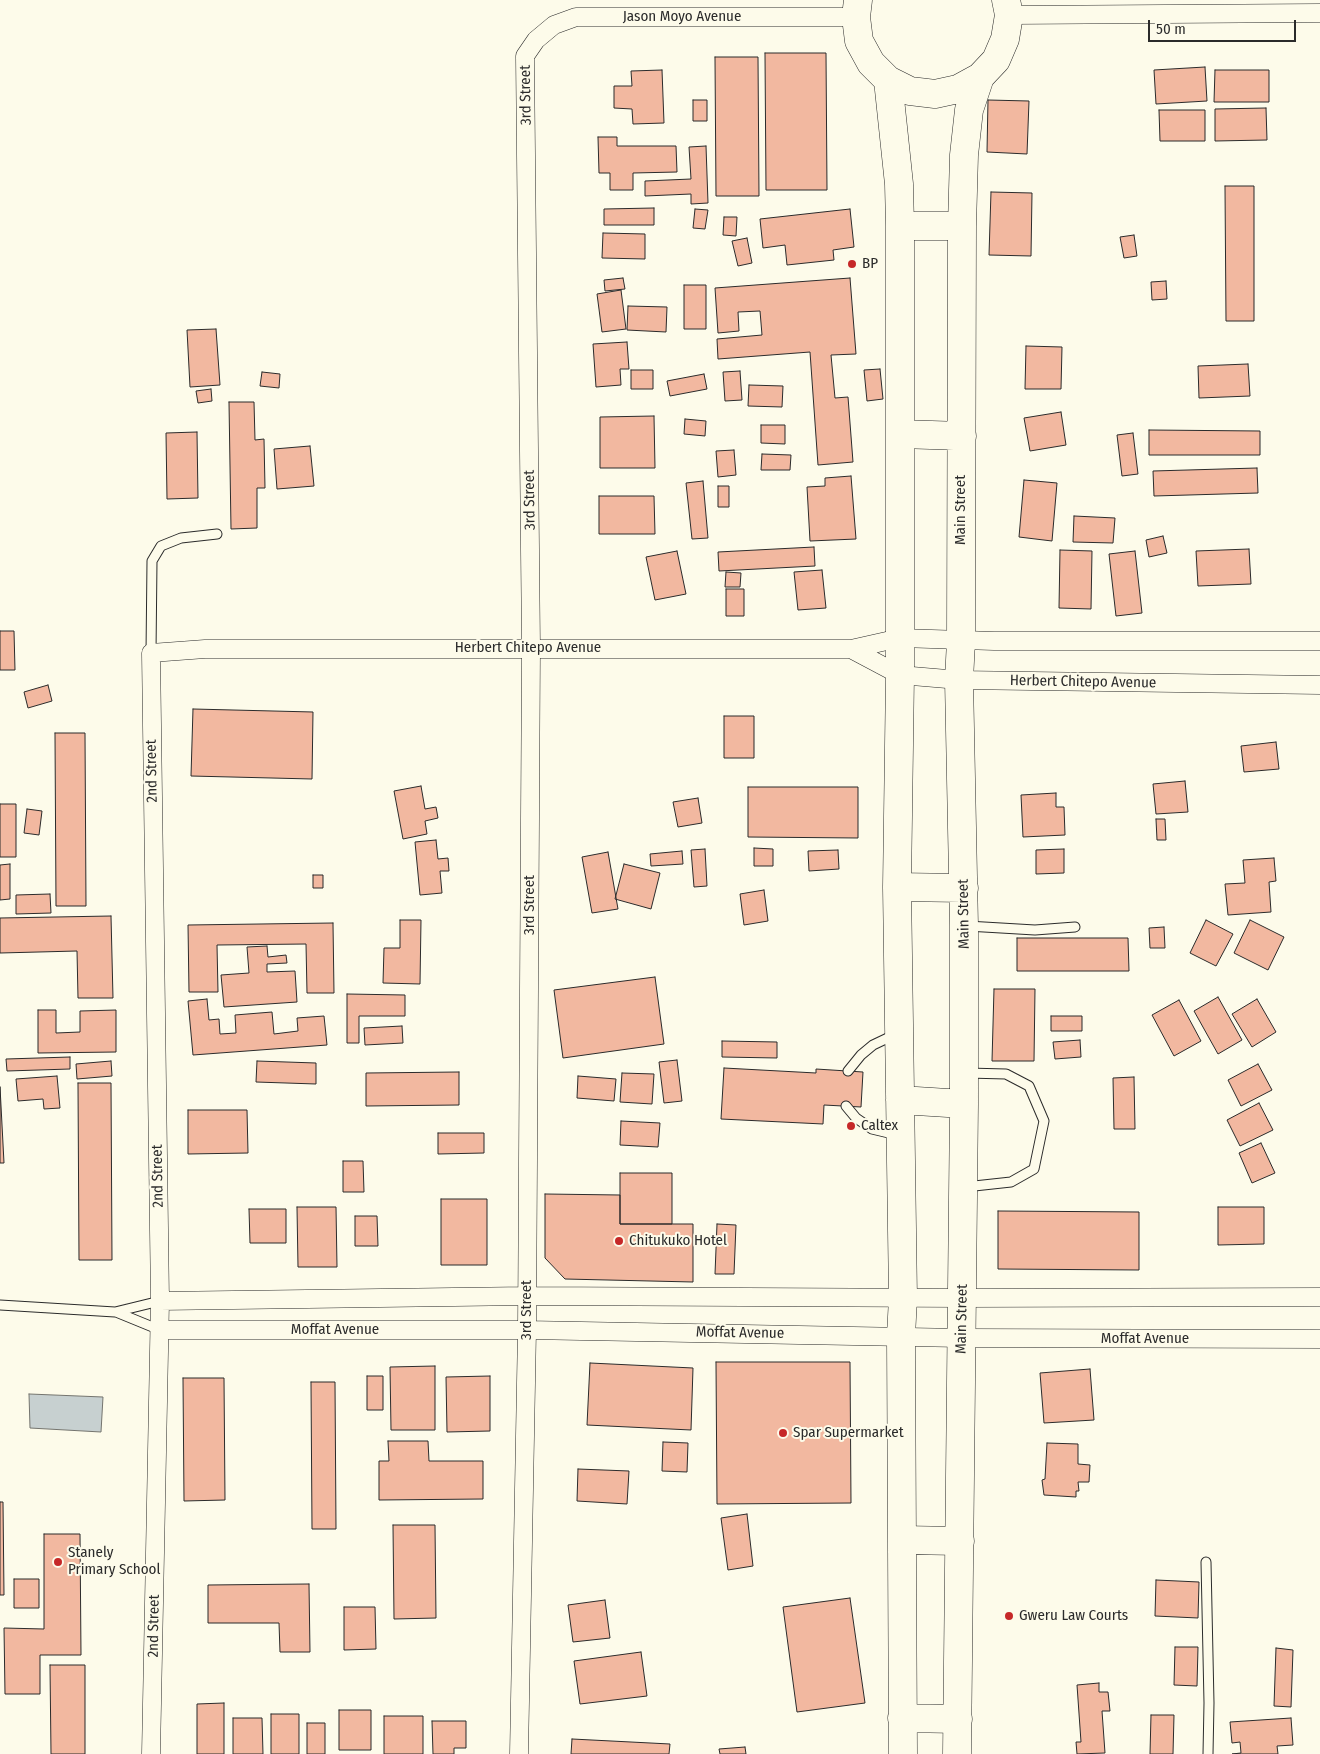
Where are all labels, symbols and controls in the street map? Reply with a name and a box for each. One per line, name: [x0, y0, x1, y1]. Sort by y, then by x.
street label: Jason Moyo Avenue: [623, 8, 741, 26]
scale bar: [1150, 10, 1298, 42]
text: 50 m: [1156, 20, 1186, 38]
street label: 3rd Street: [516, 65, 536, 125]
place label: BP: [862, 255, 878, 273]
marker: BP: [846, 258, 858, 270]
street label: 3rd Street: [520, 470, 540, 530]
street label: Main Street: [952, 475, 970, 545]
street label: Herbert Chitepo Avenue: [455, 639, 601, 657]
street label: Herbert Chitepo Avenue: [1010, 672, 1156, 692]
street label: 2nd Street: [142, 739, 162, 803]
street label: 3rd Street: [521, 875, 539, 935]
street label: Main Street: [954, 879, 974, 949]
place label: Caltex: [861, 1117, 898, 1135]
marker: Caltex: [845, 1120, 857, 1132]
street label: 2nd Street: [148, 1144, 168, 1208]
place label: Chitukuko Hotel: [629, 1232, 727, 1250]
marker: Chitukuko Hotel: [613, 1235, 625, 1247]
street label: 3rd Street: [518, 1280, 536, 1340]
street label: Main Street: [952, 1284, 972, 1354]
street label: Moffat Avenue: [291, 1321, 379, 1339]
street label: Moffat Avenue: [696, 1323, 784, 1343]
street label: Moffat Avenue: [1101, 1330, 1189, 1348]
place label: Spar Supermarket: [793, 1424, 904, 1442]
marker: Spar Supermarket: [777, 1427, 789, 1439]
place label: Stanely Primary School: [68, 1544, 160, 1579]
marker: Stanely Primary School: [52, 1556, 64, 1568]
street label: 2nd Street: [144, 1594, 164, 1658]
place label: Gweru Law Courts: [1019, 1607, 1128, 1625]
marker: Gweru Law Courts: [1003, 1610, 1015, 1622]

